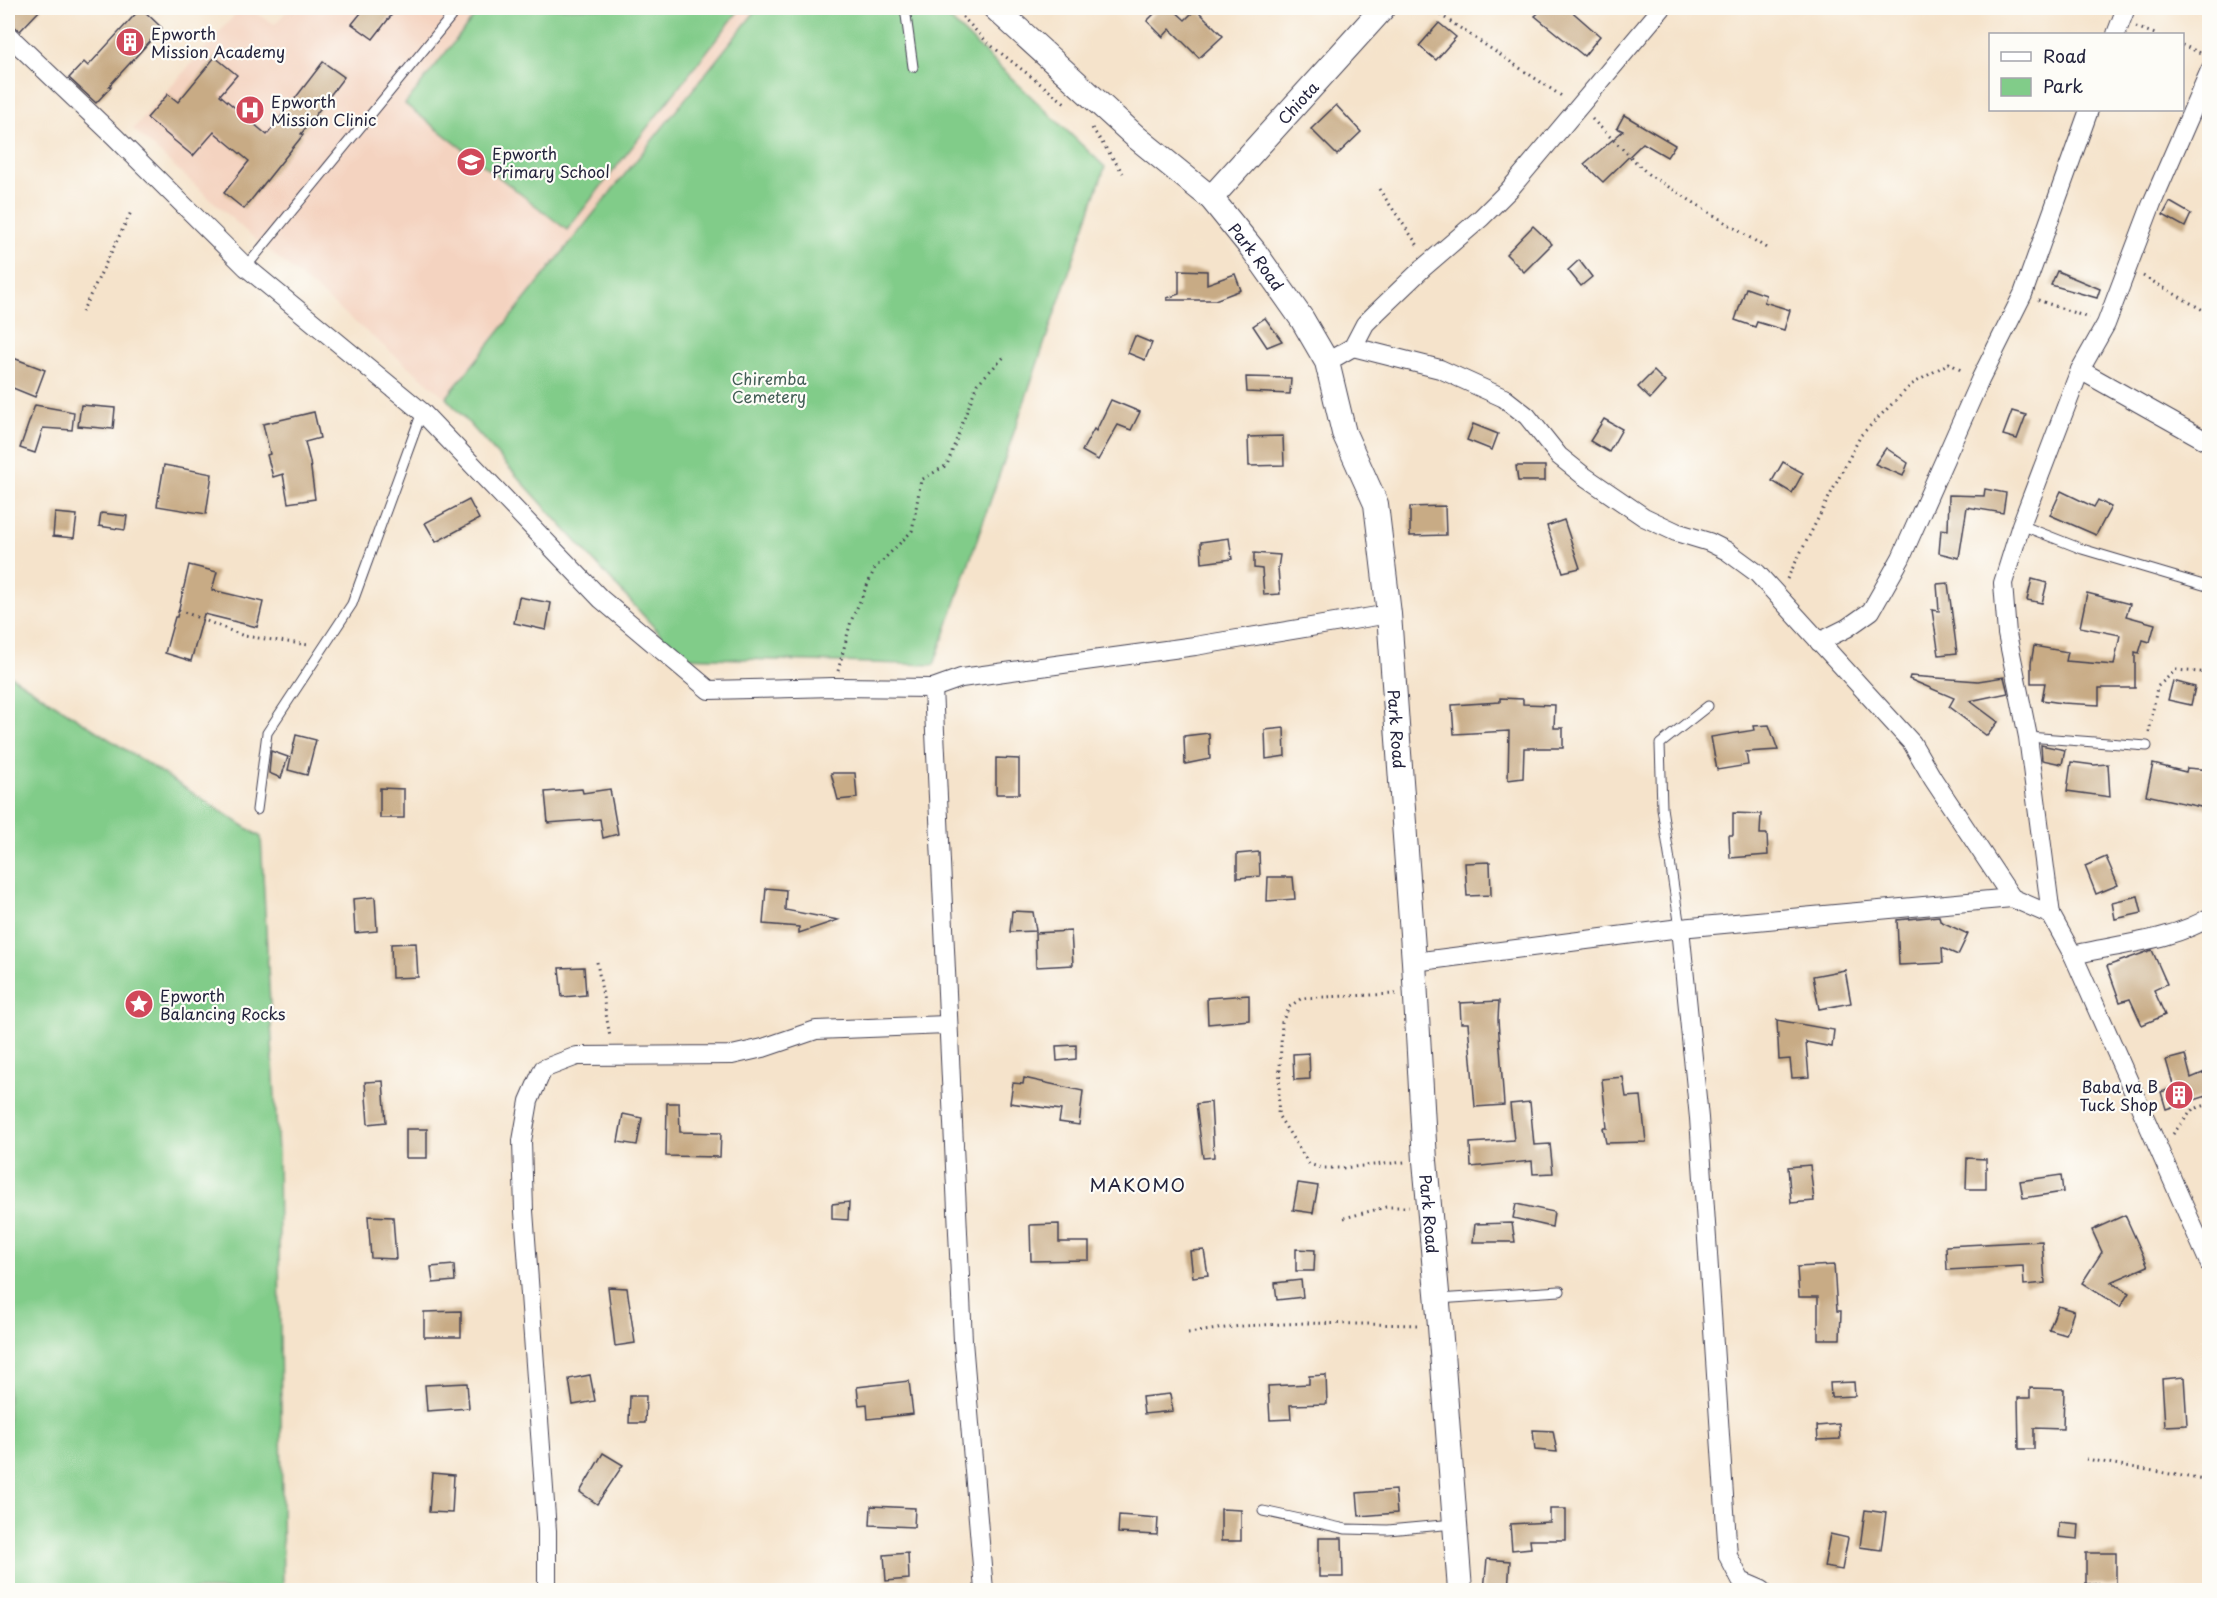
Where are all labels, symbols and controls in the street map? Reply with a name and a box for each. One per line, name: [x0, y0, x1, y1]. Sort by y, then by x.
place label: Epworth Mission Academy: [151, 21, 285, 63]
building icon: Epworth Mission Academy: [114, 26, 146, 58]
legend: [1989, 33, 2184, 111]
text: Road: [2043, 42, 2087, 69]
text: Park: [2043, 72, 2083, 99]
street label: Chiota: [1271, 75, 1324, 129]
place label: Epworth Mission Clinic: [271, 89, 376, 131]
hospital icon: Epworth Mission Clinic: [234, 94, 266, 126]
place label: Epworth Primary School: [492, 141, 610, 183]
school or university icon: Epworth Primary School: [455, 146, 487, 178]
street label: Park Road: [1223, 217, 1290, 295]
park label: Chiremba Cemetery: [731, 366, 807, 408]
street label: Park Road: [1382, 689, 1412, 770]
place label: Epworth Balancing Rocks: [160, 983, 285, 1025]
place icon: Epworth Balancing Rocks: [123, 988, 155, 1020]
place label: Baba va B Tuck Shop: [2080, 1074, 2158, 1116]
building icon: Baba va B Tuck Shop: [2163, 1079, 2195, 1111]
district label: MAKOMO: [1089, 1171, 1187, 1198]
street label: Park Road: [1414, 1173, 1445, 1255]

